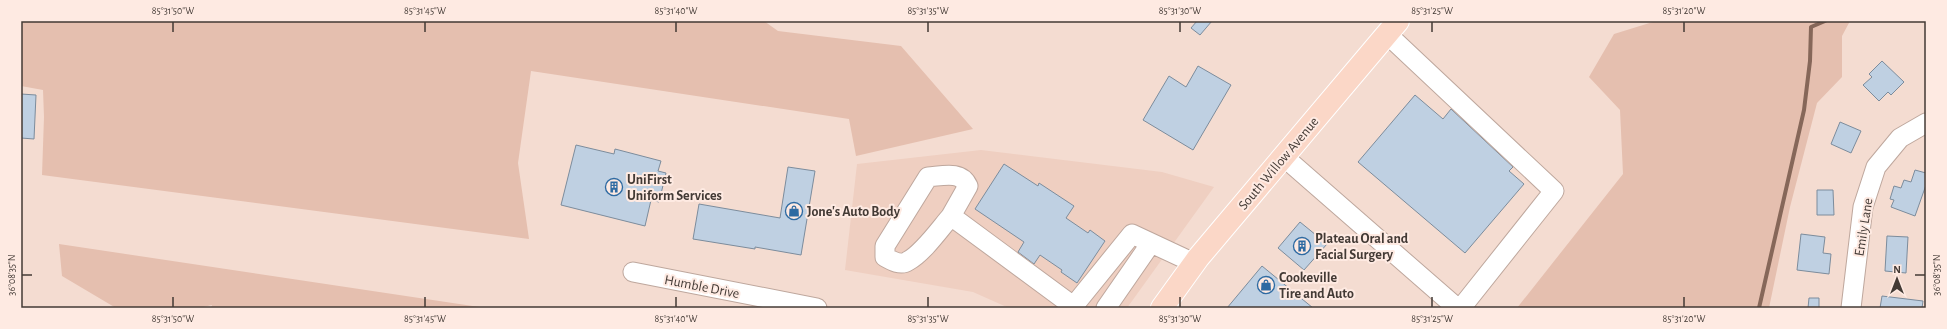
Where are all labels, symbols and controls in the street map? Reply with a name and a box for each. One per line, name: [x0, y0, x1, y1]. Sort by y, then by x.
text: 85°31'50"W: [152, 6, 194, 16]
text: 85°31'45"W: [404, 6, 446, 16]
text: 85°31'40"W: [654, 6, 698, 16]
text: 85°31'35"W: [907, 6, 949, 16]
text: 85°31'30"W: [1159, 6, 1201, 16]
text: 85°31'25"W: [1411, 6, 1453, 16]
text: 85°31'20"W: [1663, 6, 1705, 16]
street label: South Willow Avenue: [1236, 115, 1322, 213]
place label: UniFirst Uniform Services: [627, 173, 722, 203]
building icon: UniFirst Uniform Services: [604, 177, 624, 197]
street label: Emily Lane: [1852, 197, 1875, 257]
shop icon: Jone's Auto Body: [784, 201, 804, 221]
place label: Jone's Auto Body: [807, 205, 901, 219]
place label: Plateau Oral and Facial Surgery: [1315, 232, 1409, 262]
building icon: Plateau Oral and Facial Surgery: [1292, 236, 1312, 256]
text: 36°08'35"N: [7, 254, 17, 296]
text: 36°08'35"N: [1932, 254, 1942, 296]
north arrow: [1877, 259, 1917, 299]
text: N: [1893, 264, 1901, 275]
place label: Cookeville Tire and Auto: [1279, 271, 1354, 301]
street label: Humble Drive: [663, 273, 741, 301]
shop icon: Cookeville Tire and Auto: [1256, 275, 1276, 295]
text: 85°31'50"W: [152, 314, 194, 324]
text: 85°31'45"W: [404, 314, 446, 324]
text: 85°31'40"W: [654, 314, 698, 324]
text: 85°31'35"W: [907, 314, 949, 324]
text: 85°31'30"W: [1159, 314, 1201, 324]
text: 85°31'25"W: [1411, 314, 1453, 324]
text: 85°31'20"W: [1663, 314, 1705, 324]

